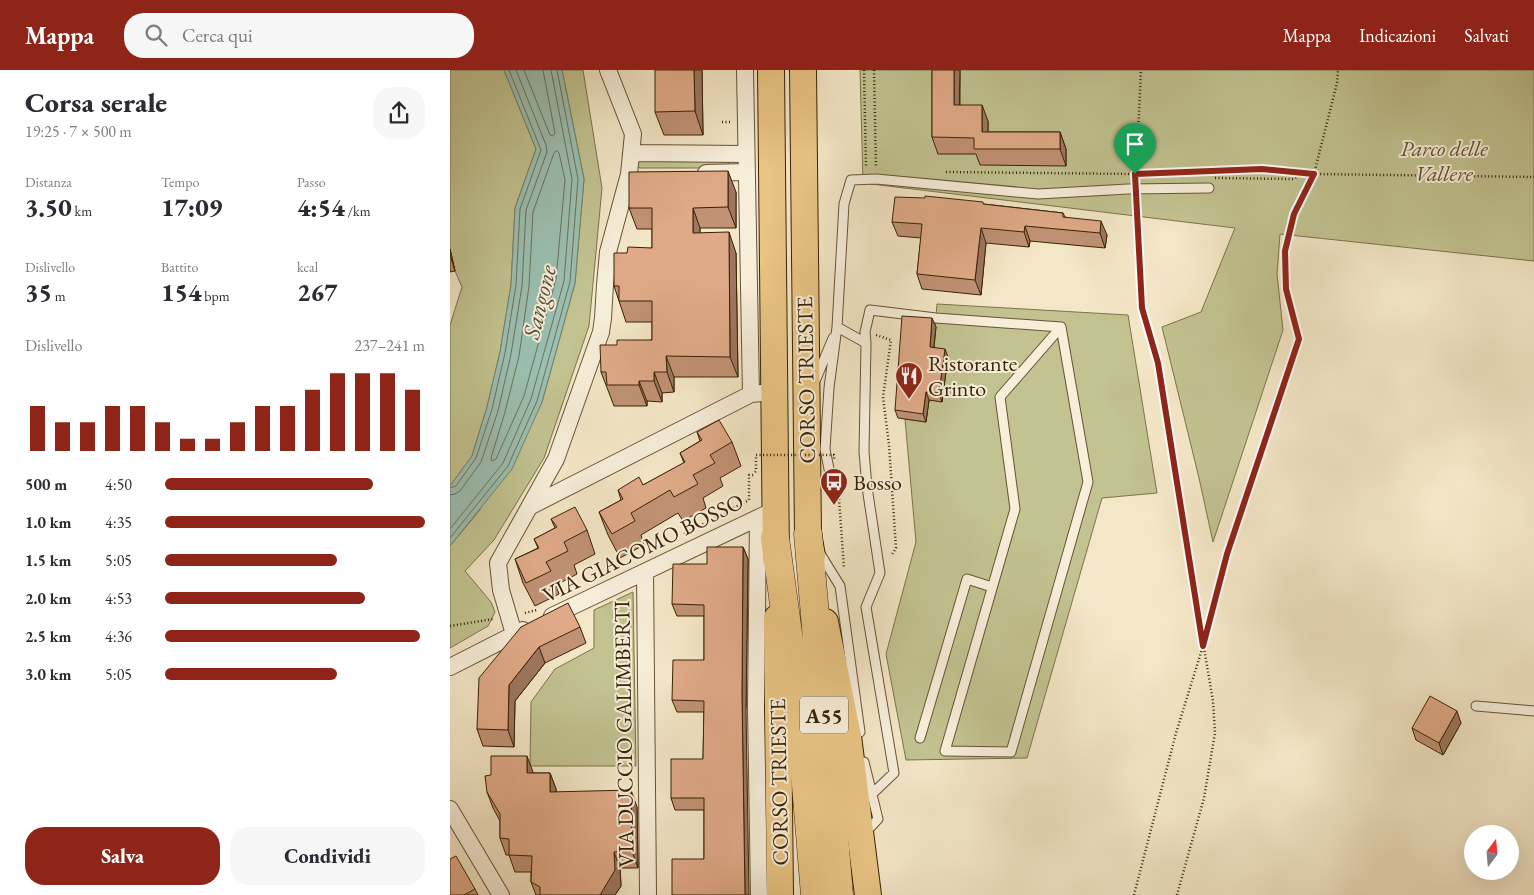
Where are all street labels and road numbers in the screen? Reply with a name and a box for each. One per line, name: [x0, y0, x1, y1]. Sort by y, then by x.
street label: CORSO TRIESTE: [790, 296, 822, 464]
street label: VIA GIACOMO BOSSO: [538, 487, 748, 609]
street label: VIA DUCCIO GALIMBERTI: [607, 600, 641, 868]
road number: A55: [800, 696, 848, 734]
street label: CORSO TRIESTE: [763, 698, 795, 866]

